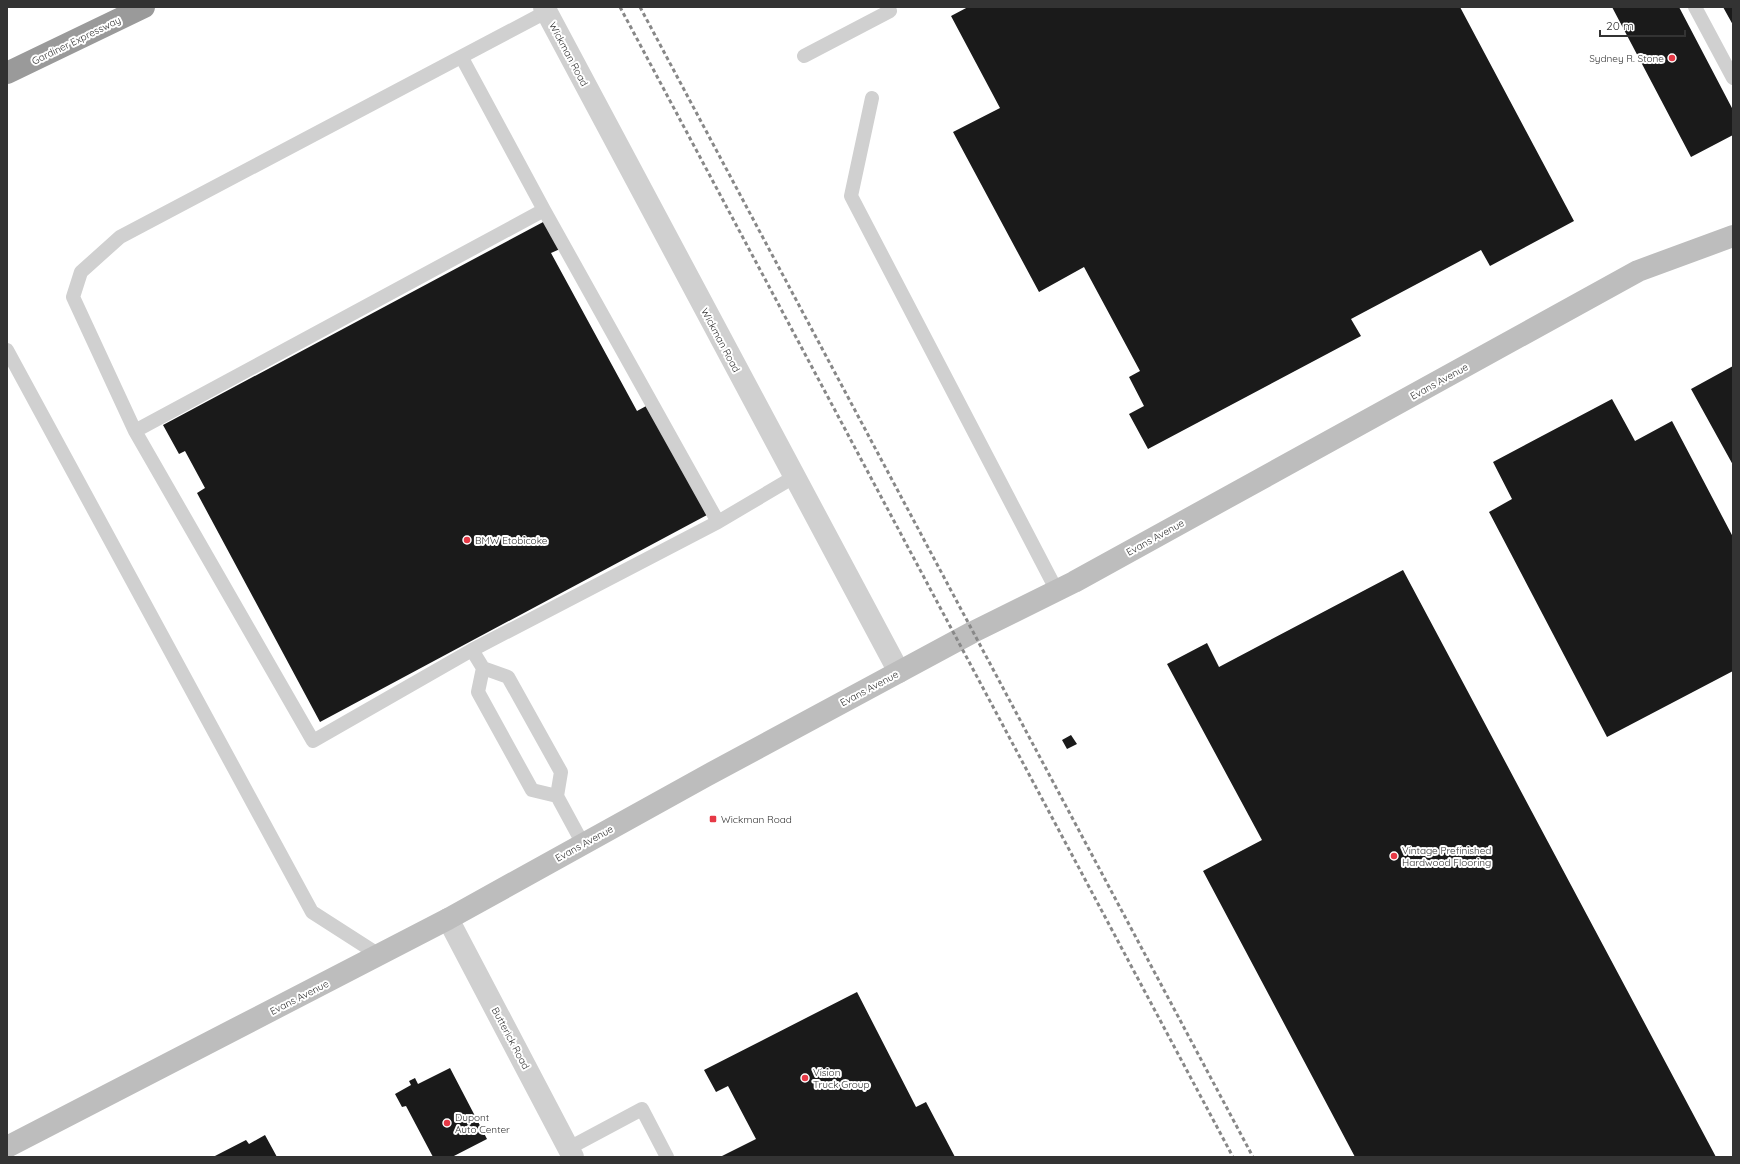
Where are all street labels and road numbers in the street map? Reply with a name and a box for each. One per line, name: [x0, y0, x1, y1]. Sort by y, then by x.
street label: Gardiner Expressway: [30, 13, 123, 68]
street label: Wickman Road: [546, 20, 591, 89]
street label: Wickman Road: [698, 306, 743, 375]
street label: Evans Avenue: [1408, 360, 1471, 403]
street label: Evans Avenue: [1124, 516, 1187, 559]
street label: Evans Avenue: [838, 667, 901, 709]
street label: Evans Avenue: [553, 822, 616, 865]
street label: Evans Avenue: [268, 977, 331, 1018]
street label: Butterick Road: [489, 1005, 532, 1072]

